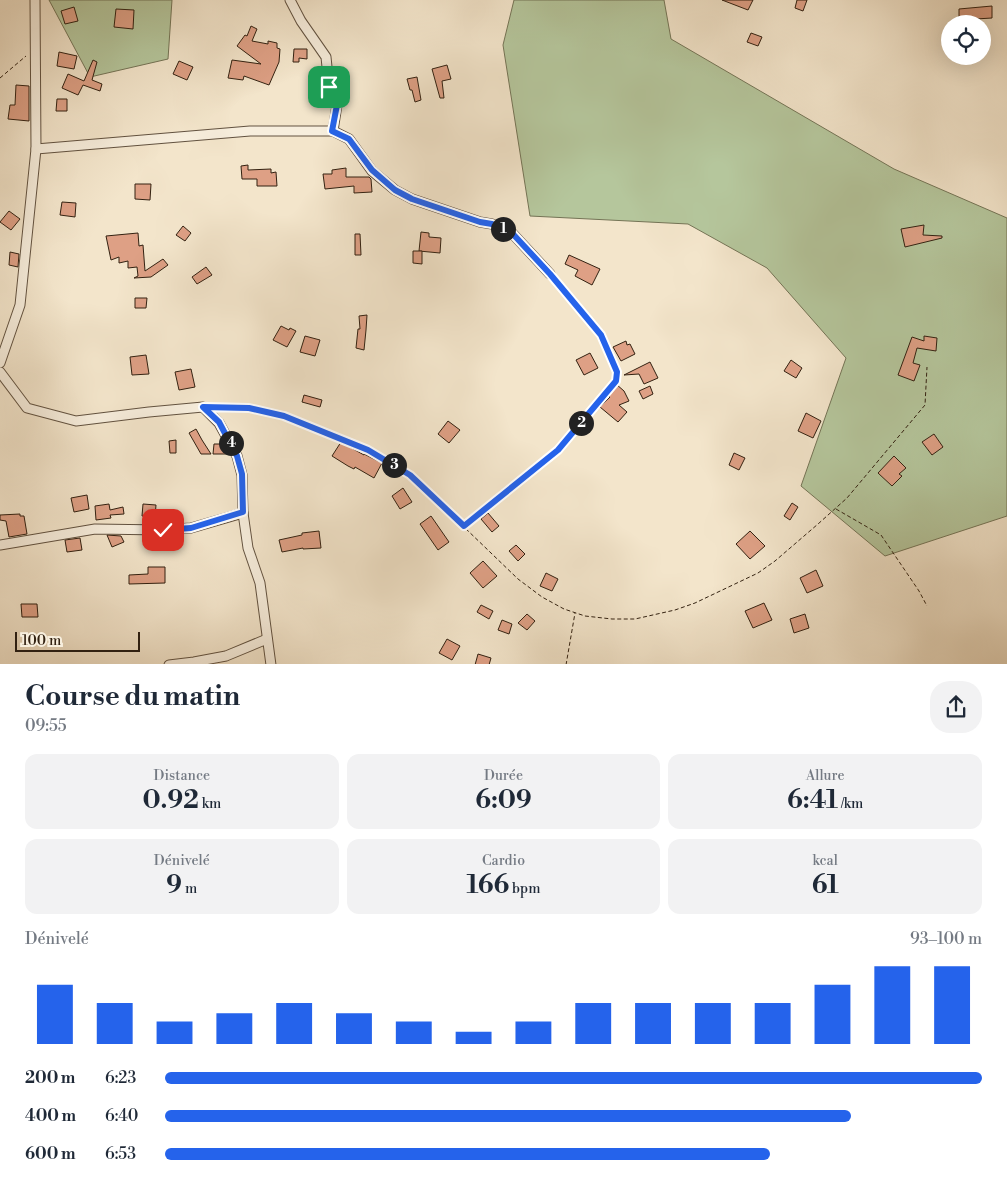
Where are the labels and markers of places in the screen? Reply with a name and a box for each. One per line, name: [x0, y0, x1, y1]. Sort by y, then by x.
pin: [308, 66, 350, 108]
pin: 1: [490, 216, 516, 242]
pin: 2: [568, 410, 594, 436]
pin: 4: [218, 430, 244, 456]
pin: 3: [382, 452, 406, 478]
pin: [142, 509, 184, 551]

